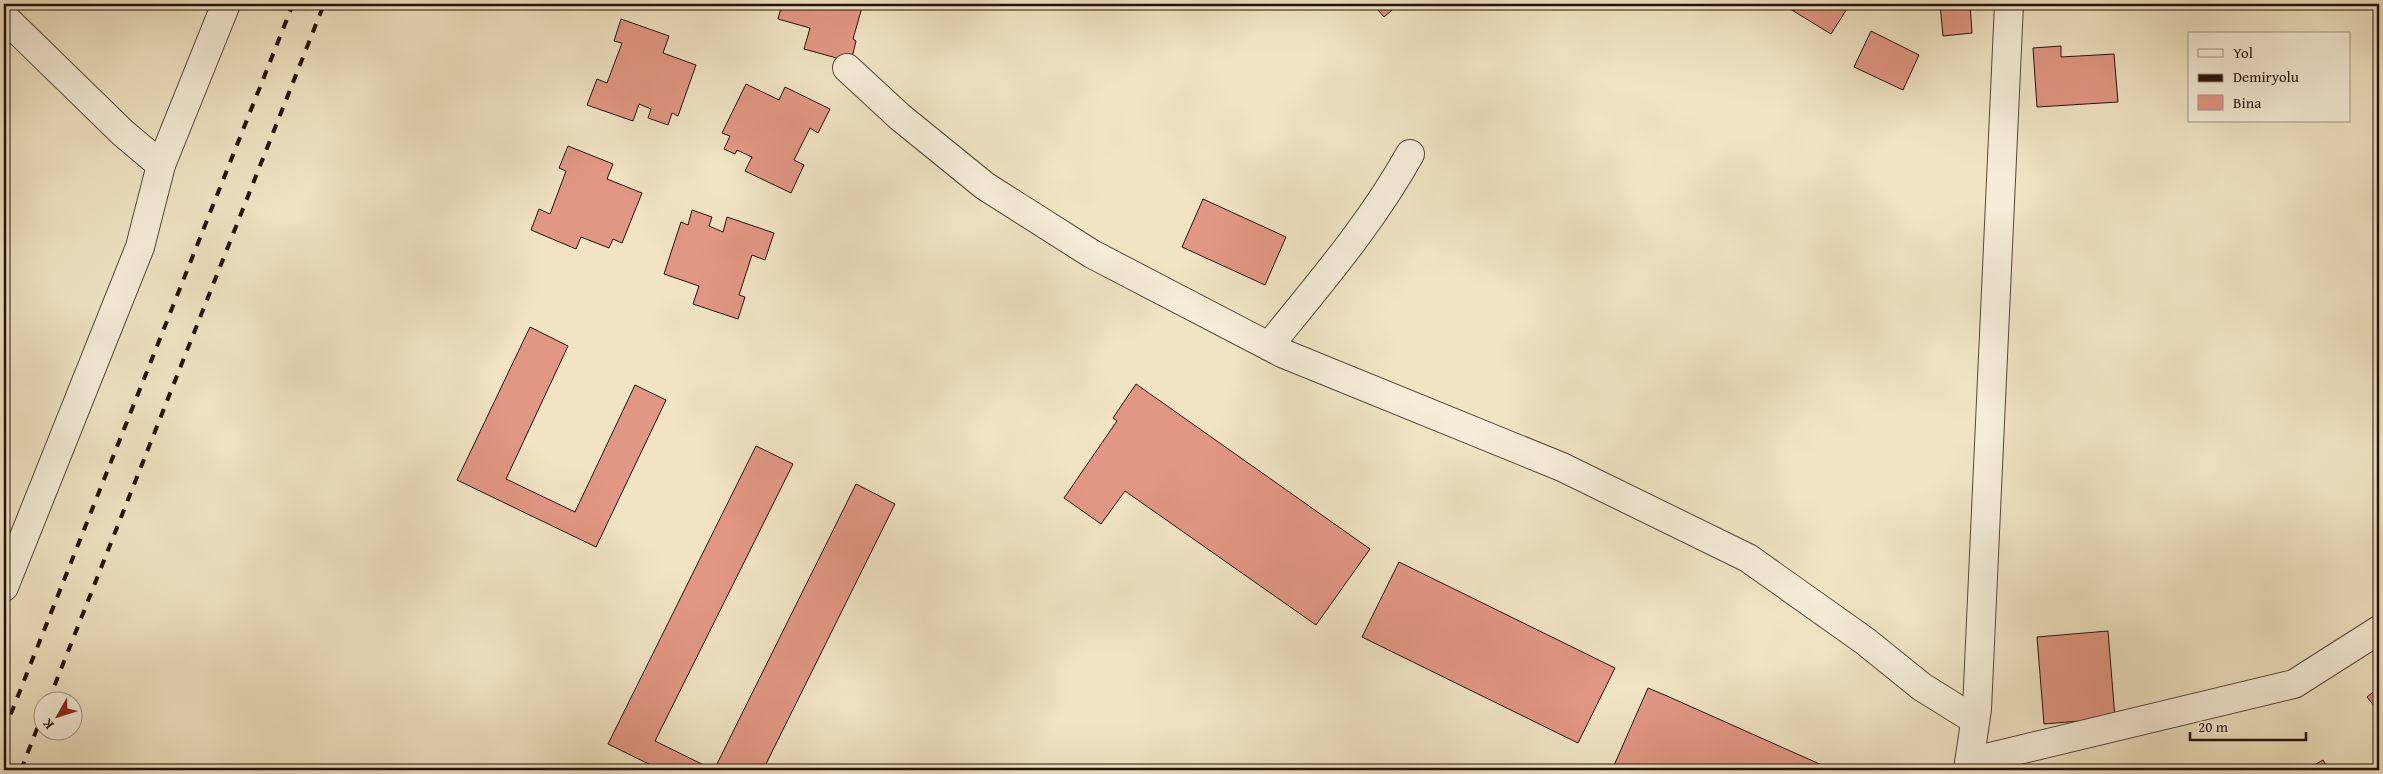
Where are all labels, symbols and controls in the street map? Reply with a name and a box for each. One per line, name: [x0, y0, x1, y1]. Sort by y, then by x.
legend: [2188, 32, 2350, 122]
text: Yol: [2233, 42, 2253, 63]
text: Demiryolu: [2233, 66, 2300, 87]
text: Bina: [2233, 92, 2261, 113]
north arrow: [32, 692, 82, 742]
scale bar: [2190, 709, 2307, 741]
text: K: [37, 714, 58, 734]
text: 20 m: [2198, 716, 2229, 737]

